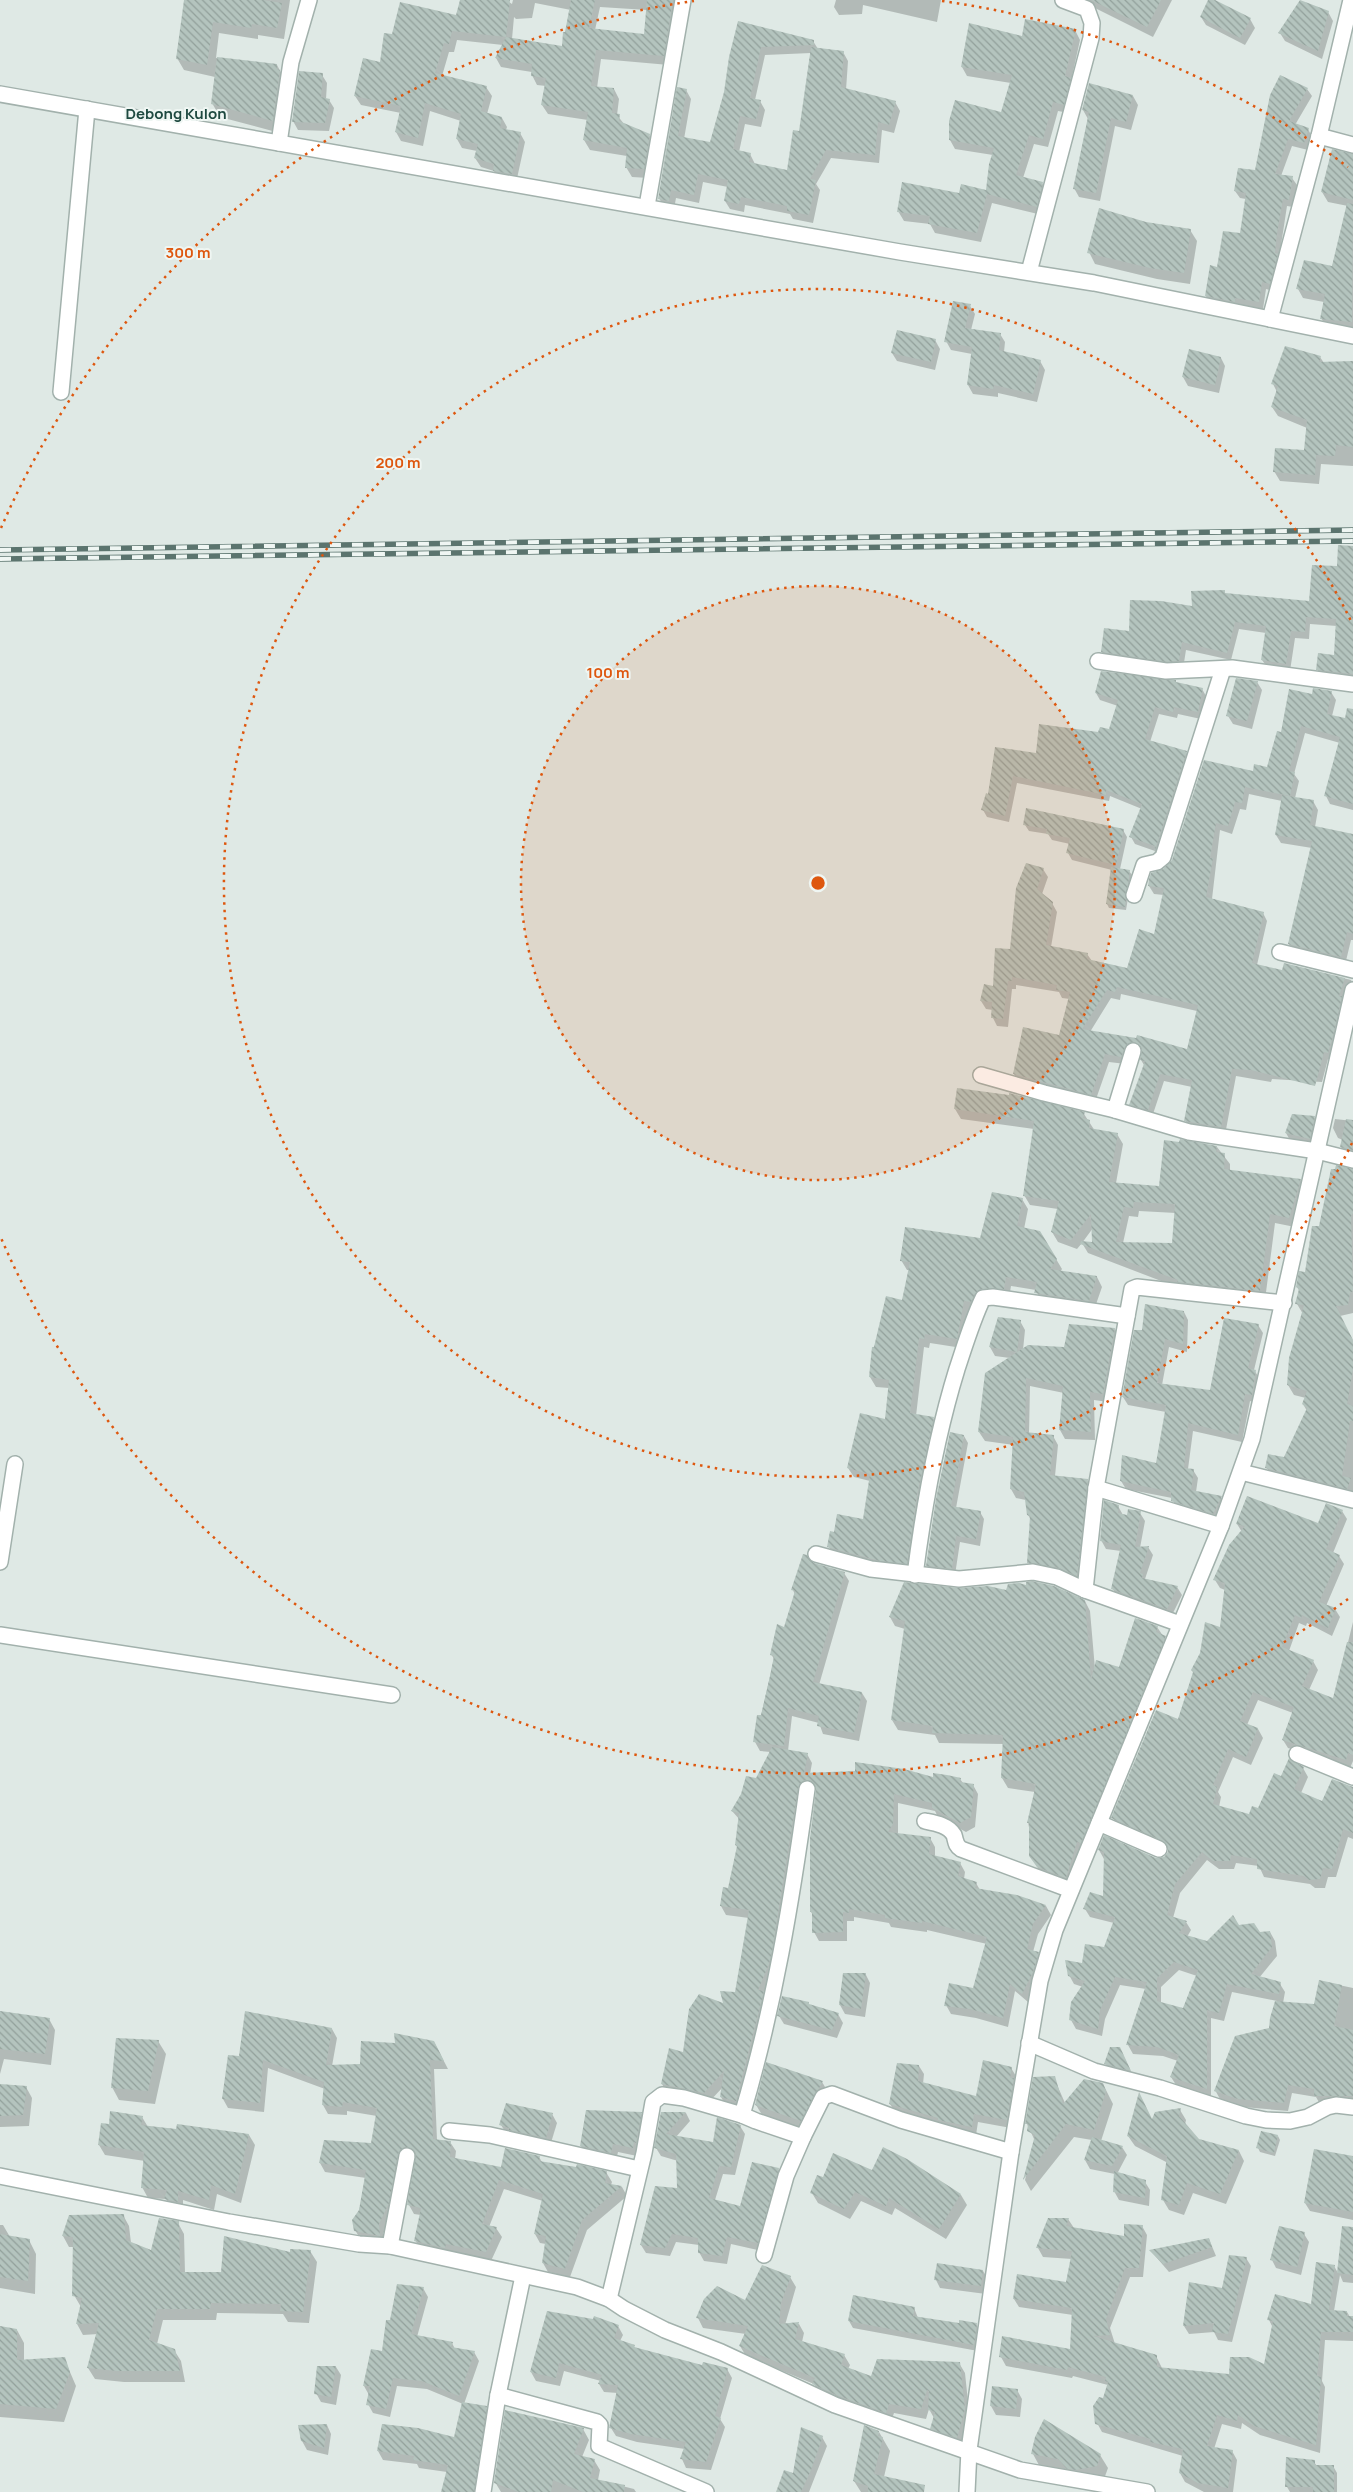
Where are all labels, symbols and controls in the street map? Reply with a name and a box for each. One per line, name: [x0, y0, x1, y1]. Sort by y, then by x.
district label: Debong Kulon: [125, 103, 227, 124]
text: 300 m: [166, 242, 210, 263]
text: 200 m: [375, 452, 421, 473]
text: 100 m: [587, 662, 629, 683]
centre of rings: [809, 874, 827, 892]

